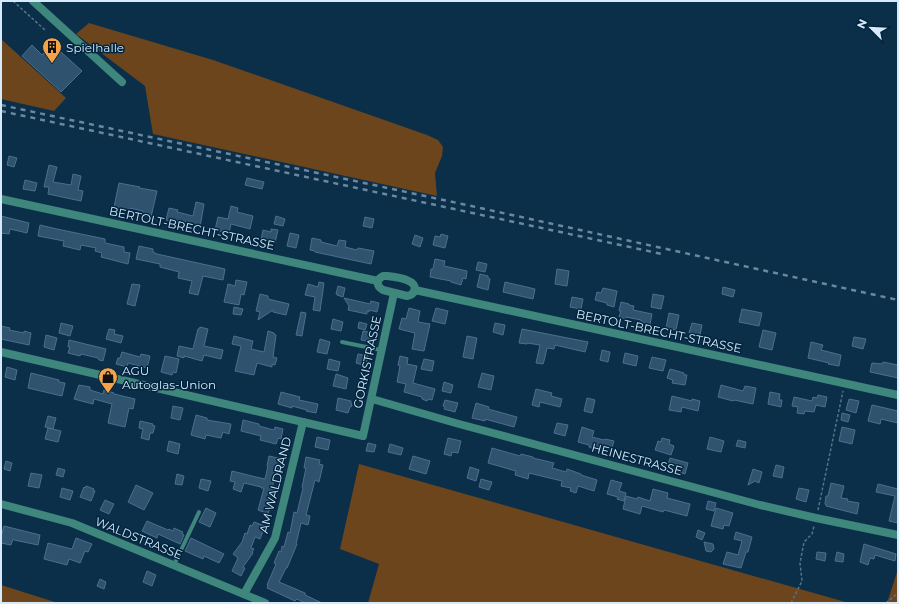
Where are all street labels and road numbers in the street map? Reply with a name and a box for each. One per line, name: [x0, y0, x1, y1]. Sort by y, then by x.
street label: BERTOLT-BRECHT-STRASSE: [108, 203, 276, 253]
street label: BERTOLT-BRECHT-STRASSE: [575, 306, 743, 356]
street label: GORKISTRASSE: [350, 314, 384, 410]
street label: AM WALDRAND: [256, 435, 294, 535]
street label: HEINESTRASSE: [590, 440, 684, 478]
street label: WALDSTRASSE: [93, 514, 185, 562]

